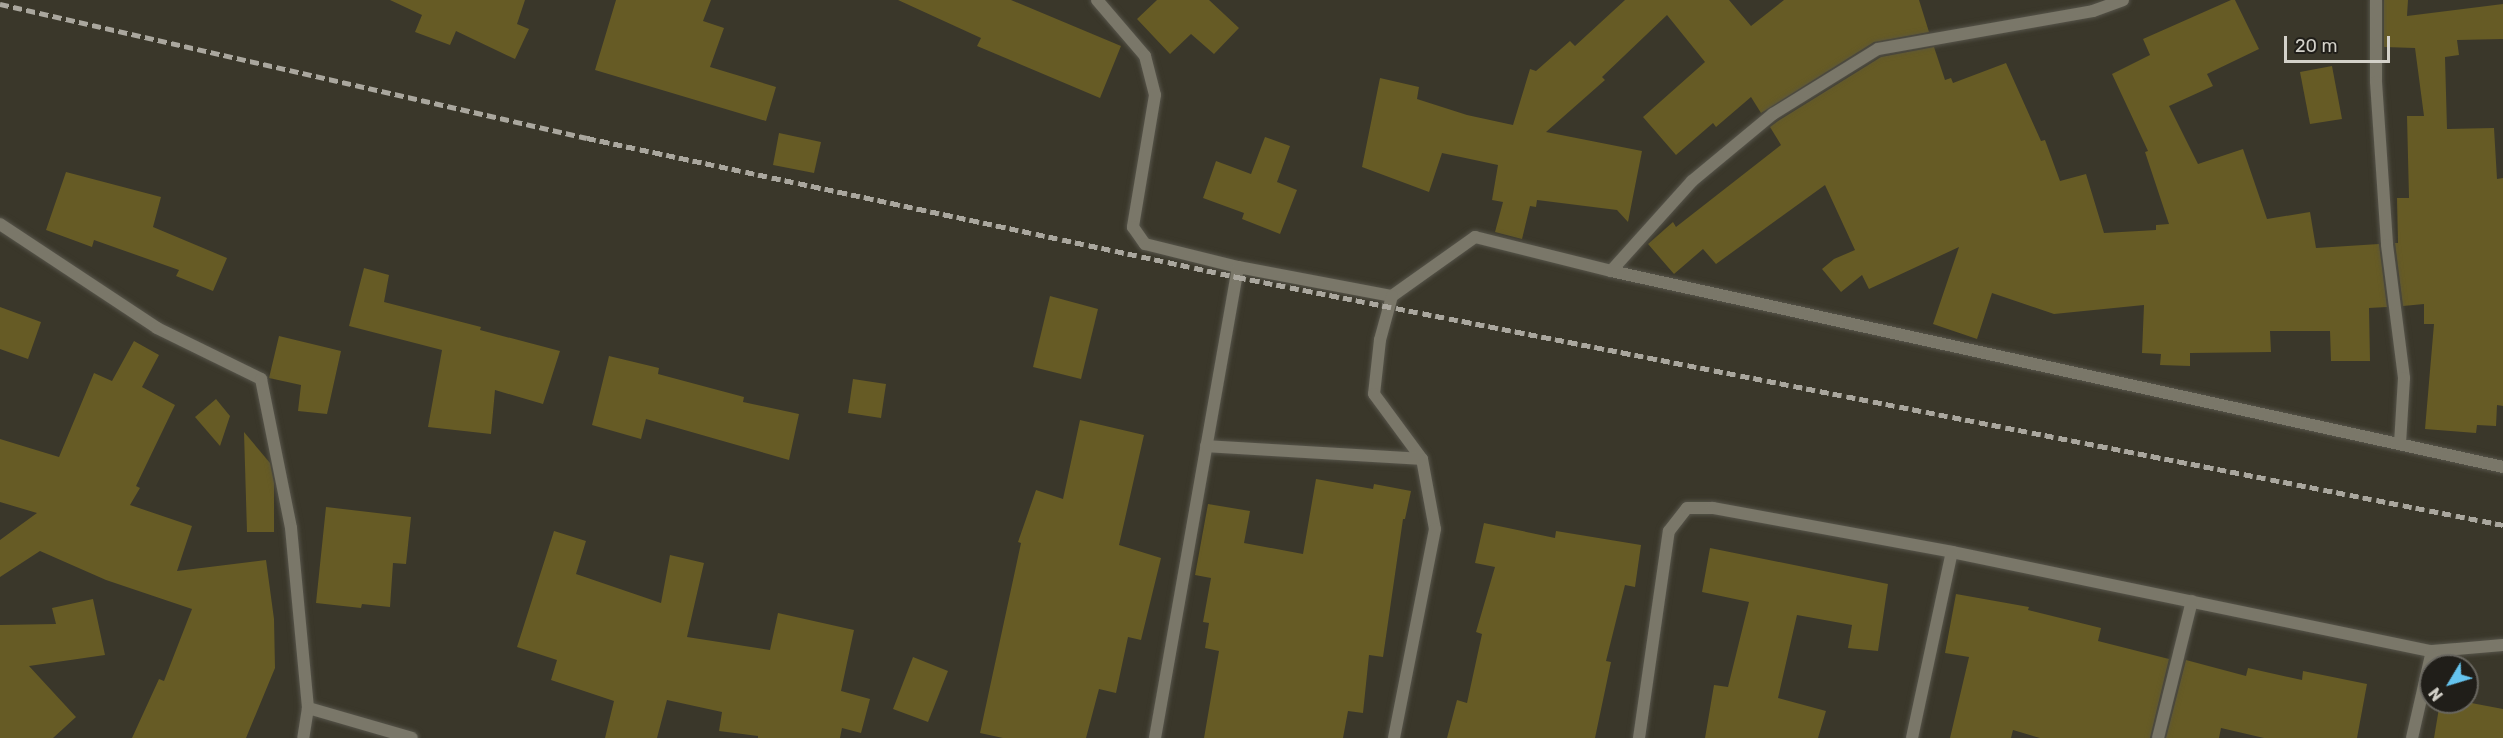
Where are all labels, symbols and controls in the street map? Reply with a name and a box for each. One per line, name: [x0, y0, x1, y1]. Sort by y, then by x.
scale bar: [2287, 24, 2394, 62]
text: 20 m: [2295, 35, 2337, 57]
north arrow: [2419, 654, 2479, 714]
text: N: [2425, 684, 2447, 705]

